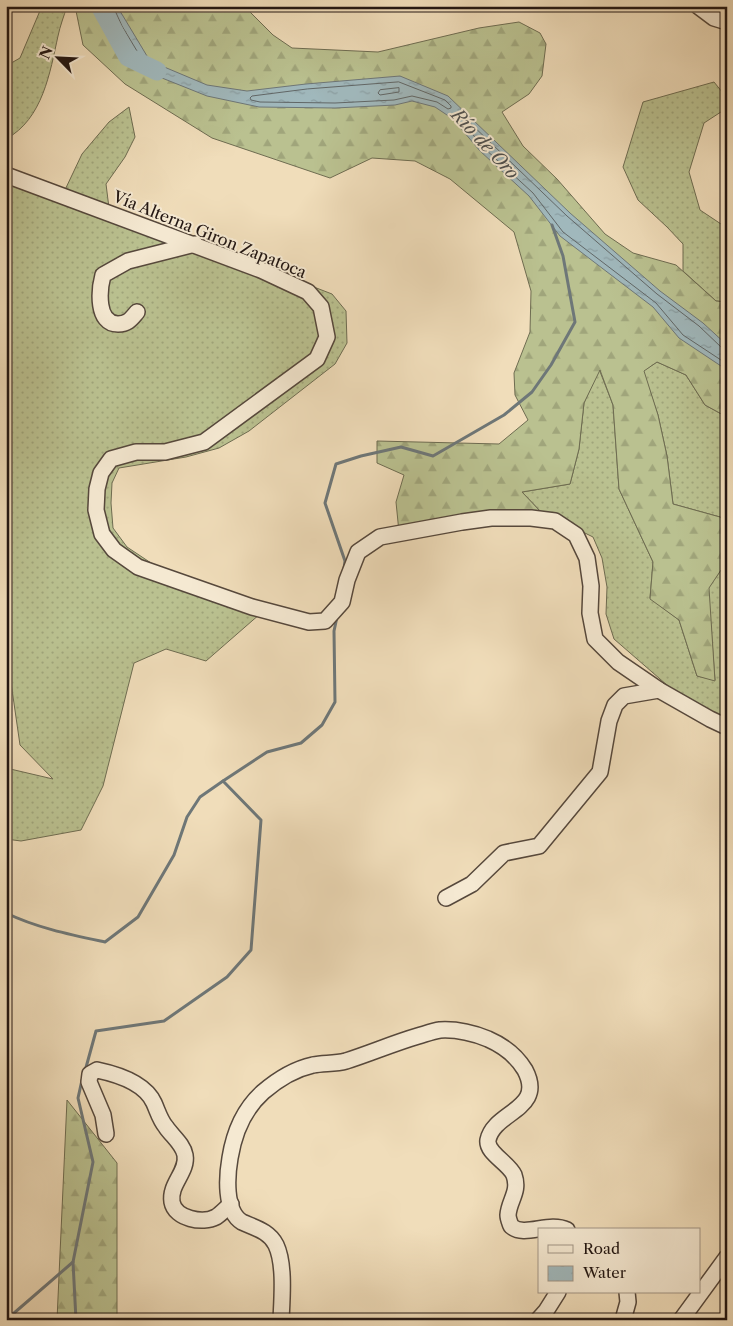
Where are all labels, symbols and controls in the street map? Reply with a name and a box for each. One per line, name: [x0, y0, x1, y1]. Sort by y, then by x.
north arrow: [32, 32, 82, 82]
text: N: [35, 43, 57, 62]
water label: Río de Oro: [445, 103, 523, 184]
street label: Vía Alterna Giron Zapatoca: [109, 186, 310, 282]
legend: [538, 1228, 700, 1294]
text: Road: [583, 1239, 620, 1258]
text: Water: [582, 1263, 627, 1282]

